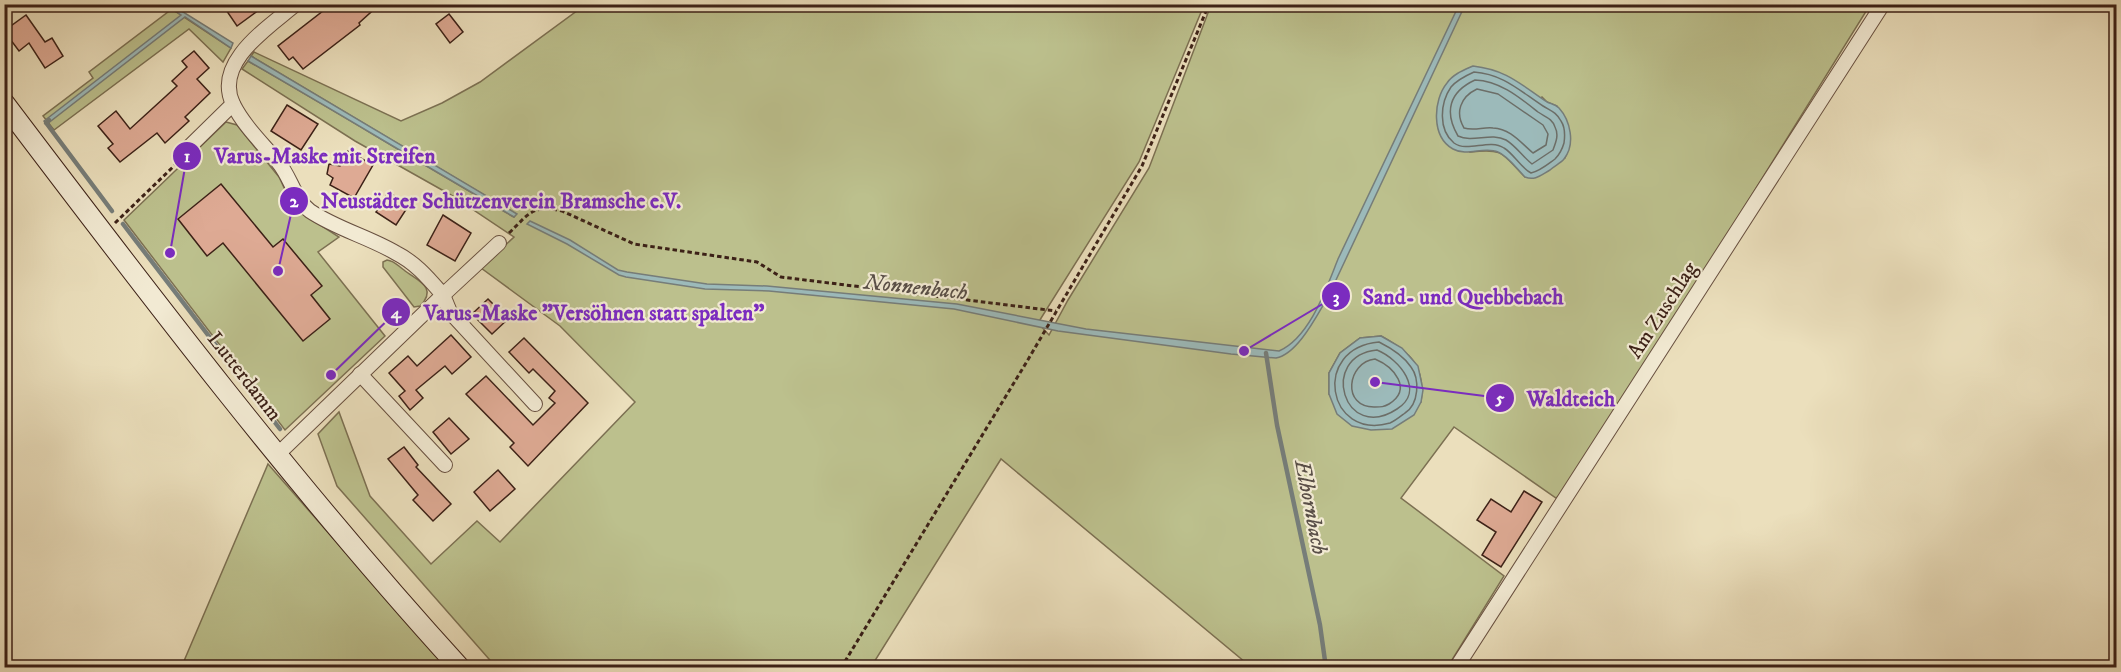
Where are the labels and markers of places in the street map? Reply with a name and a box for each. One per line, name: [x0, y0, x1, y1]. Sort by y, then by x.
callout: Varus-Maske mit Streifen: [172, 136, 447, 176]
callout: Neustädter Schützenverein Bramsche e.V.: [279, 181, 693, 221]
callout: Sand- und Quebbebach: [1321, 276, 1576, 316]
callout: Varus-Maske "Versöhnen statt spalten": [381, 292, 776, 332]
callout: Waldteich: [1485, 378, 1628, 418]

